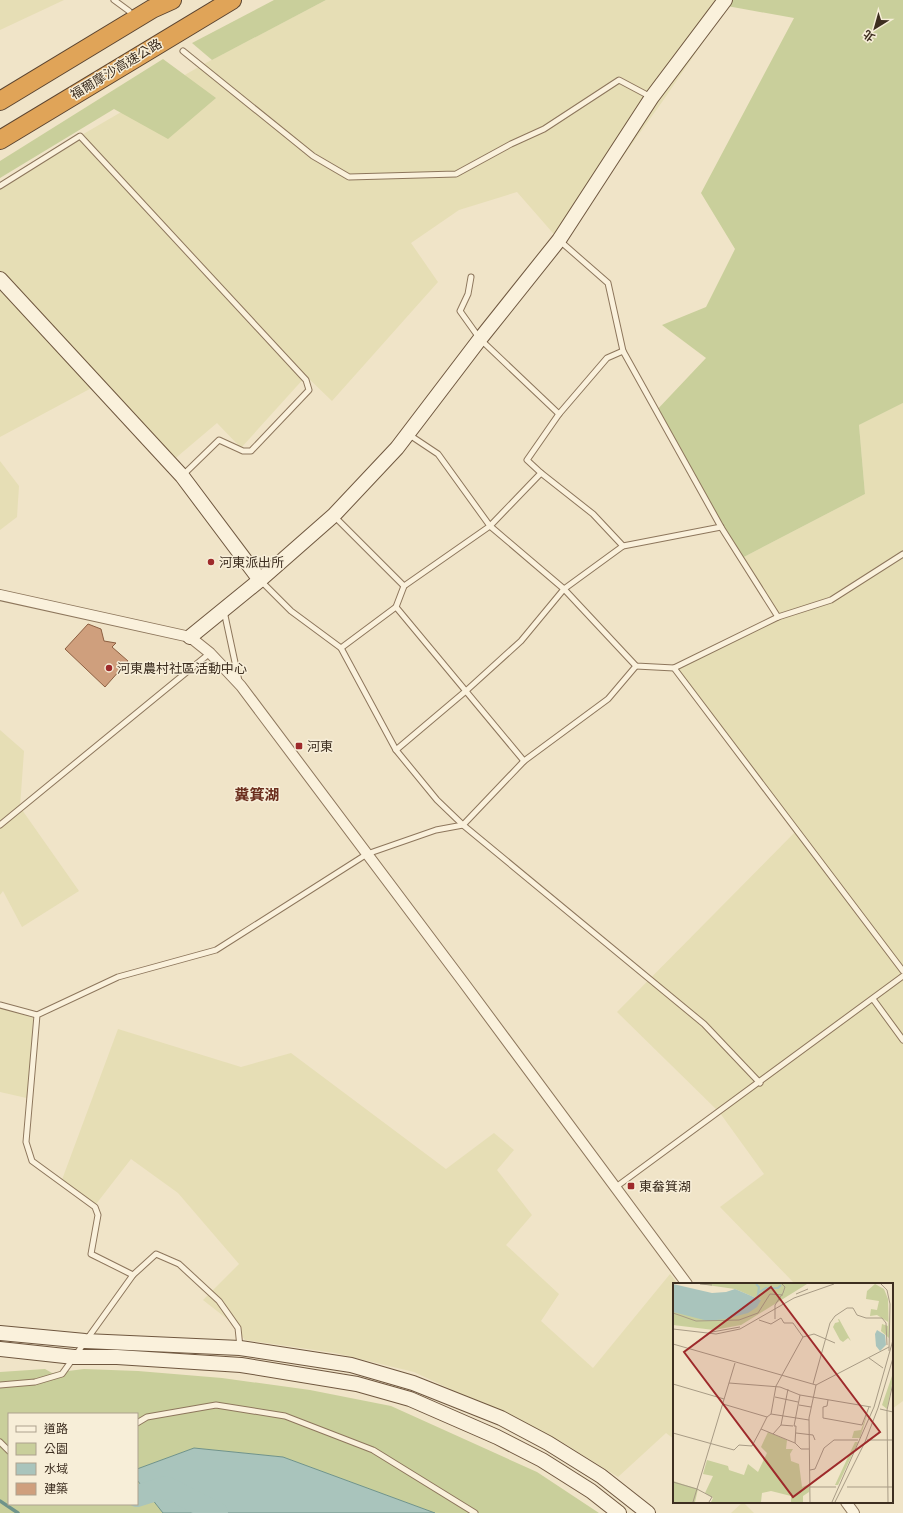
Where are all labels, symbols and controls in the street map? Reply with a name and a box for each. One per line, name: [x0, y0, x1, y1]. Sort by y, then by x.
north arrow: [855, 8, 895, 48]
text: 北: [860, 27, 878, 45]
street label: 福爾摩沙高速公路: [67, 35, 165, 103]
place label: 河東派出所: [219, 554, 284, 571]
marker: 河東派出所: [206, 557, 216, 567]
place label: 河東農村社區活動中心: [117, 660, 247, 677]
marker: 河東農村社區活動中心: [104, 663, 114, 673]
place label: 河東: [307, 738, 333, 755]
marker: 河東: [294, 741, 304, 751]
district label: 糞箕湖: [234, 785, 280, 804]
place label: 東畚箕湖: [639, 1178, 691, 1195]
marker: 東畚箕湖: [626, 1181, 636, 1191]
inset map: [673, 1283, 893, 1503]
legend: [8, 1413, 138, 1505]
text: 道路: [44, 1421, 68, 1436]
text: 公園: [44, 1441, 68, 1456]
text: 水域: [44, 1461, 68, 1476]
text: 建築: [44, 1481, 68, 1496]

